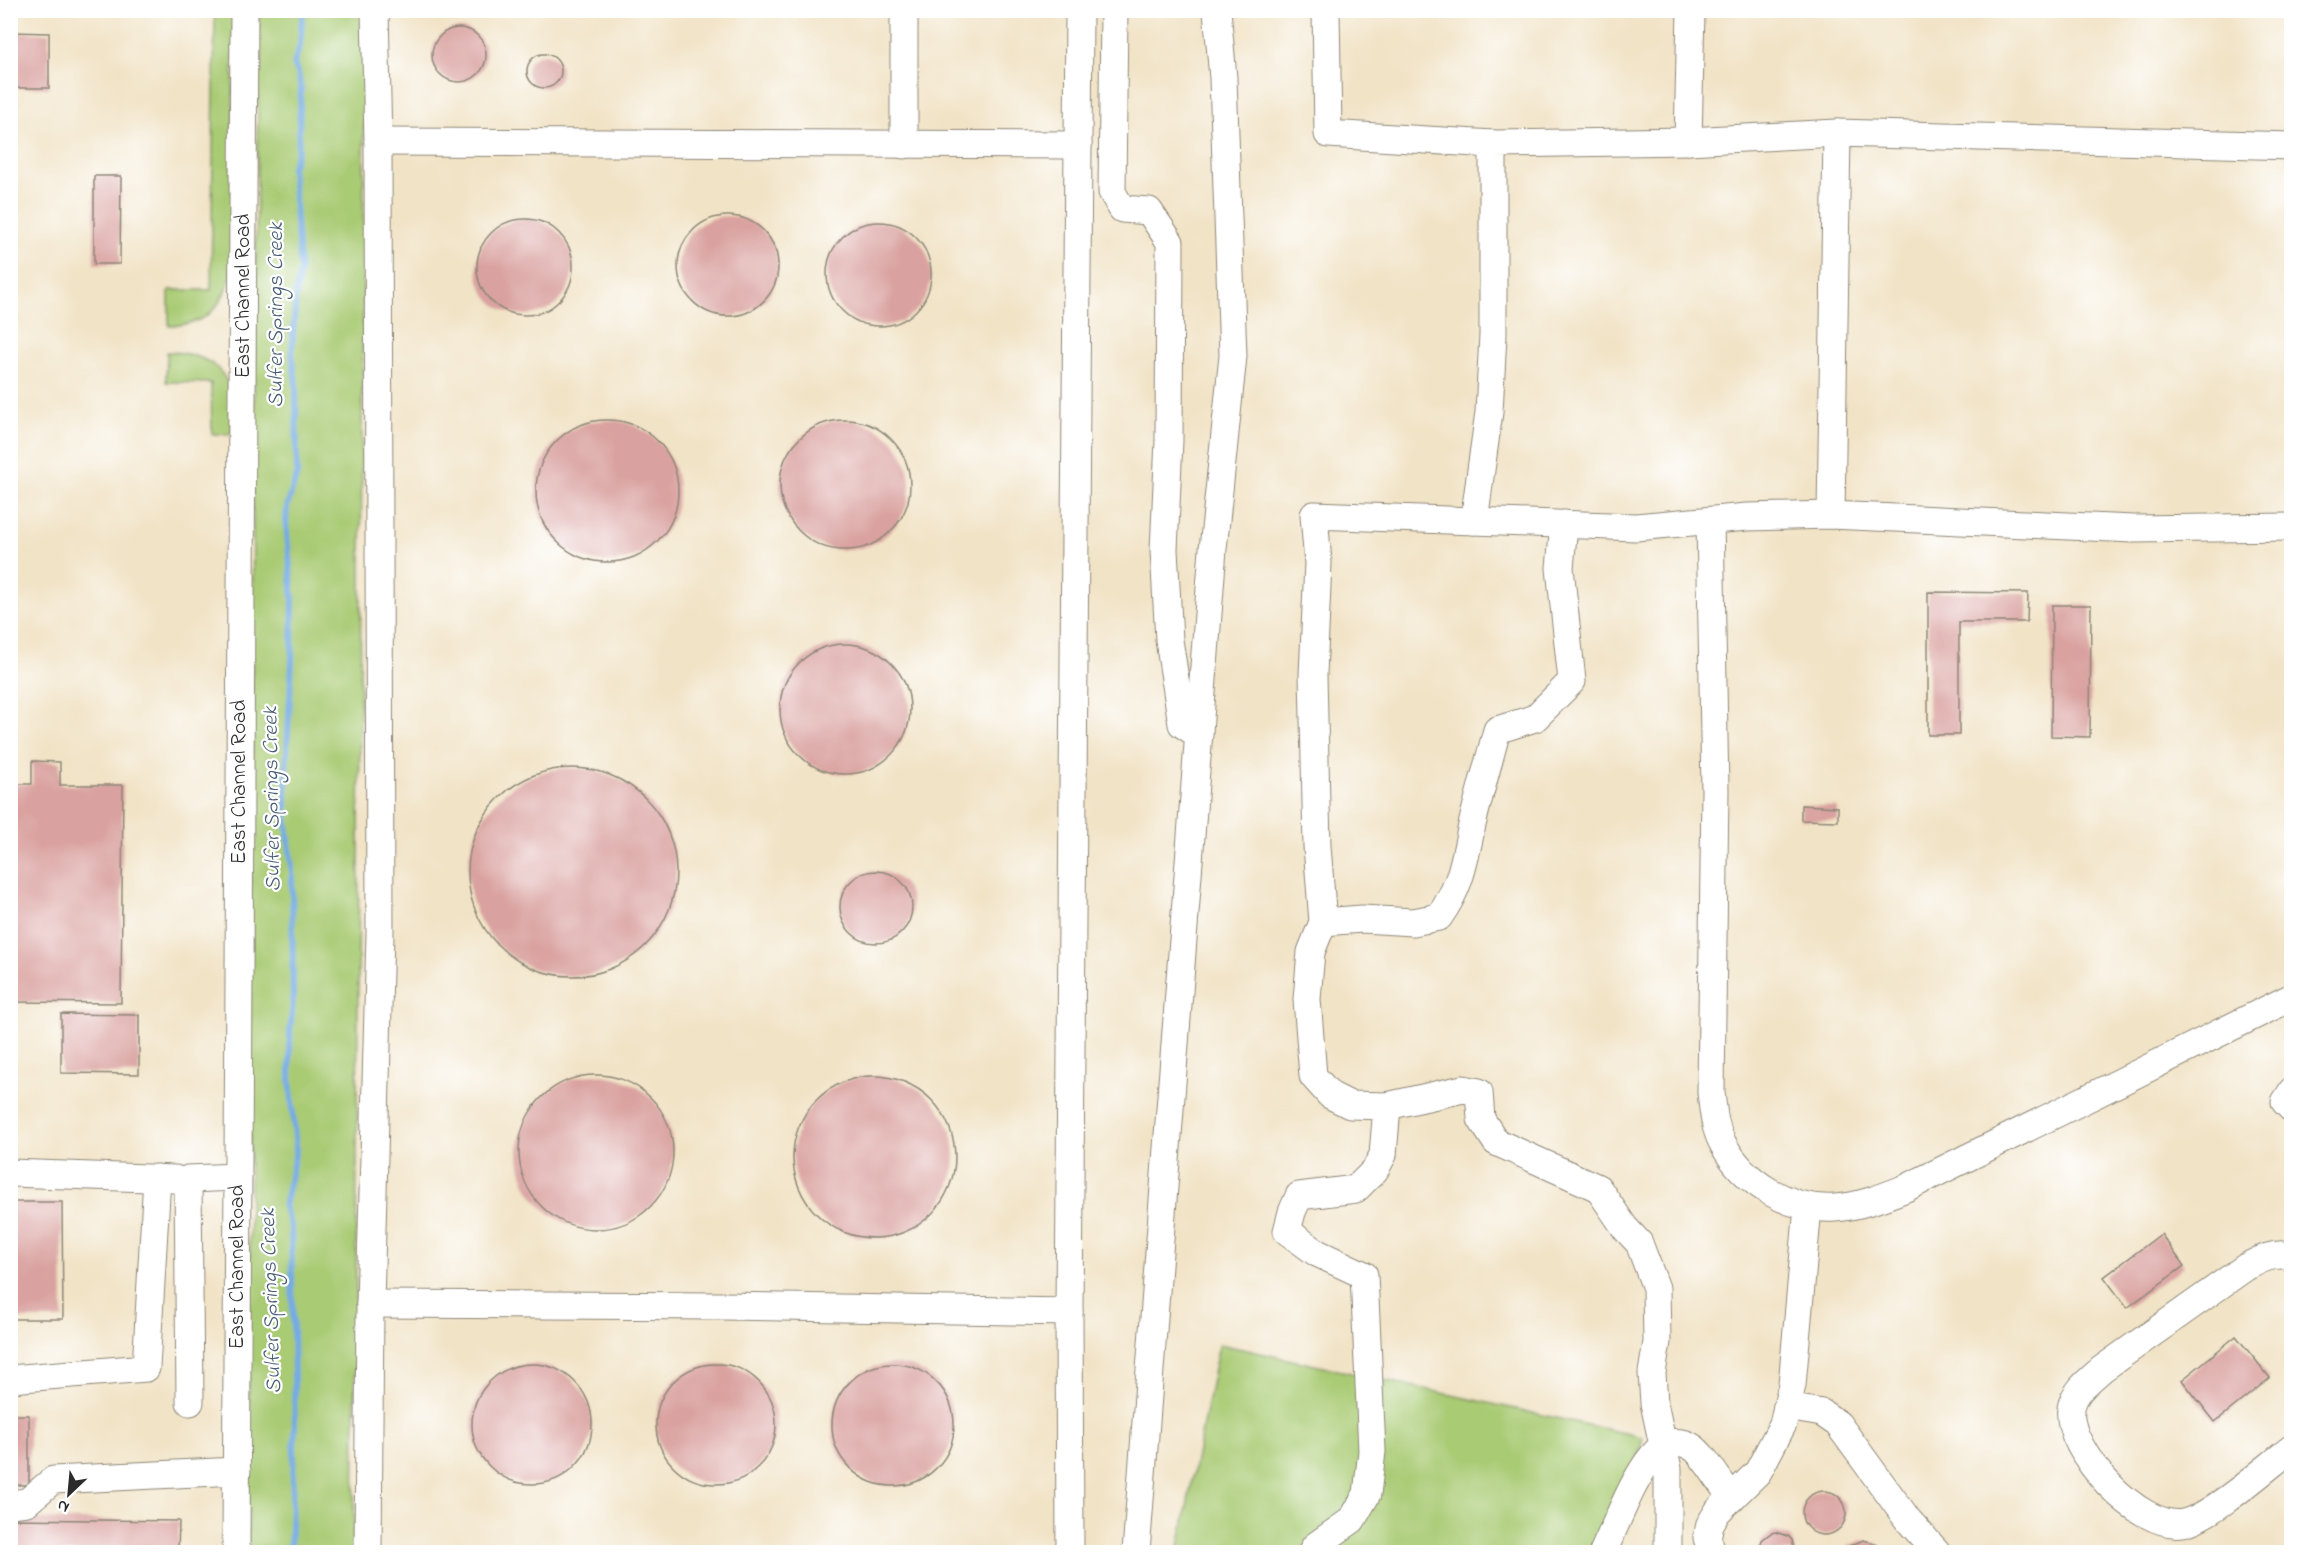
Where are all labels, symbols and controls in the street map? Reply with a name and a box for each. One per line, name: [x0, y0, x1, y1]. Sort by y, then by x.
street label: East Channel Road: [229, 214, 259, 378]
water label: Sulfer Springs Creek: [261, 221, 293, 408]
street label: East Channel Road: [225, 700, 255, 864]
water label: Sulfer Springs Creek: [255, 705, 291, 892]
street label: East Channel Road: [223, 1185, 253, 1349]
water label: Sulfer Springs Creek: [253, 1206, 291, 1394]
north arrow: [39, 1464, 99, 1524]
text: N: [53, 1492, 73, 1519]

